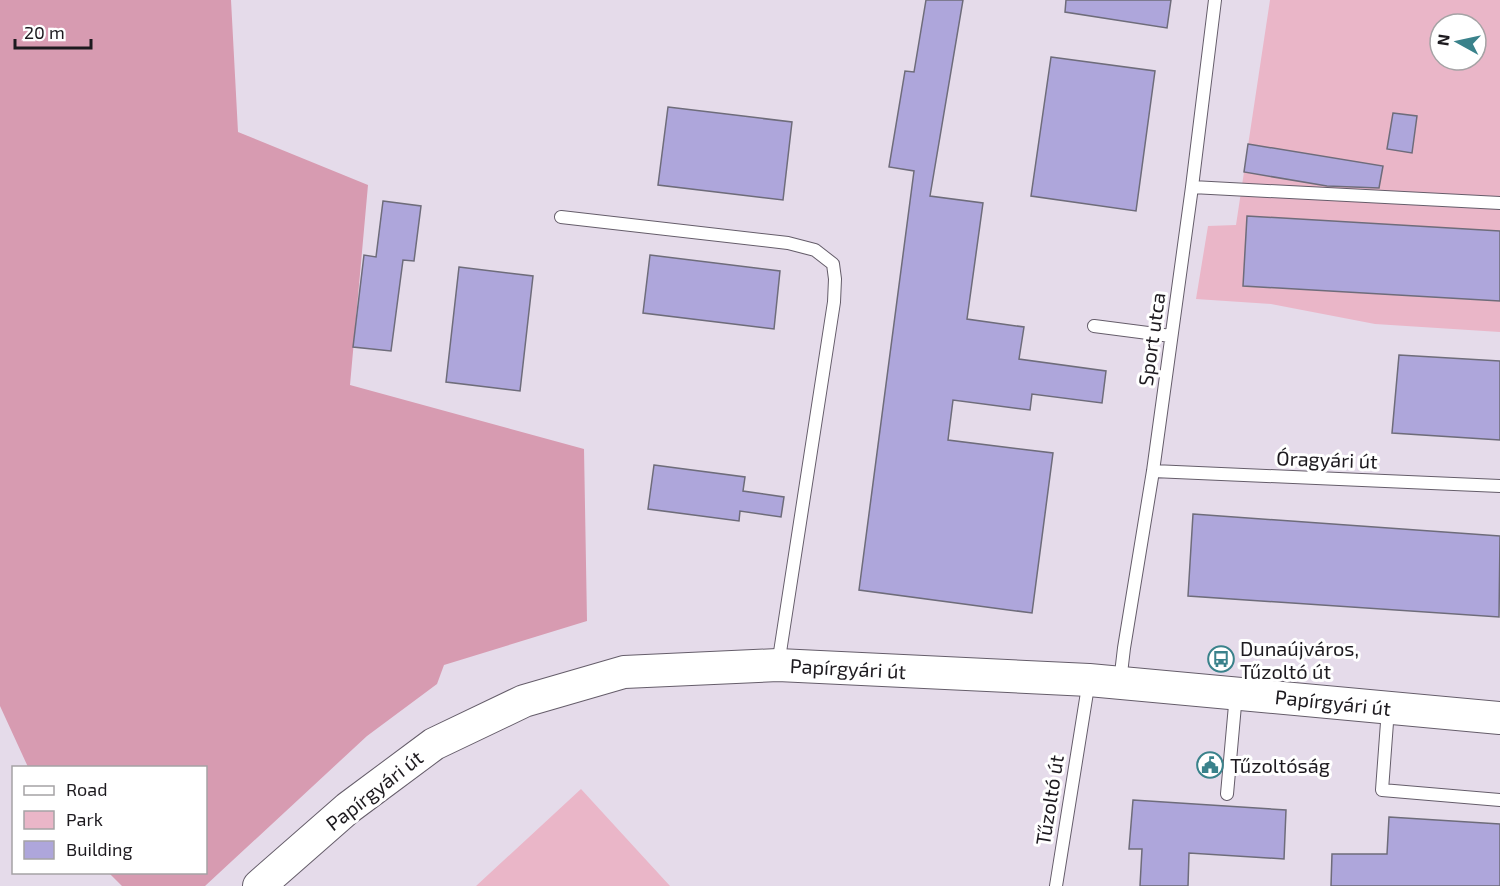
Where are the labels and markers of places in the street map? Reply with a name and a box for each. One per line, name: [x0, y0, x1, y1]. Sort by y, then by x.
place label: Dunaújváros, Tűzoltó út: [1240, 636, 1359, 683]
bus stop icon: Dunaújváros, Tűzoltó út: [1206, 644, 1236, 674]
public building icon: Tűzoltóság: [1195, 750, 1225, 780]
place label: Tűzoltóság: [1230, 753, 1330, 777]

